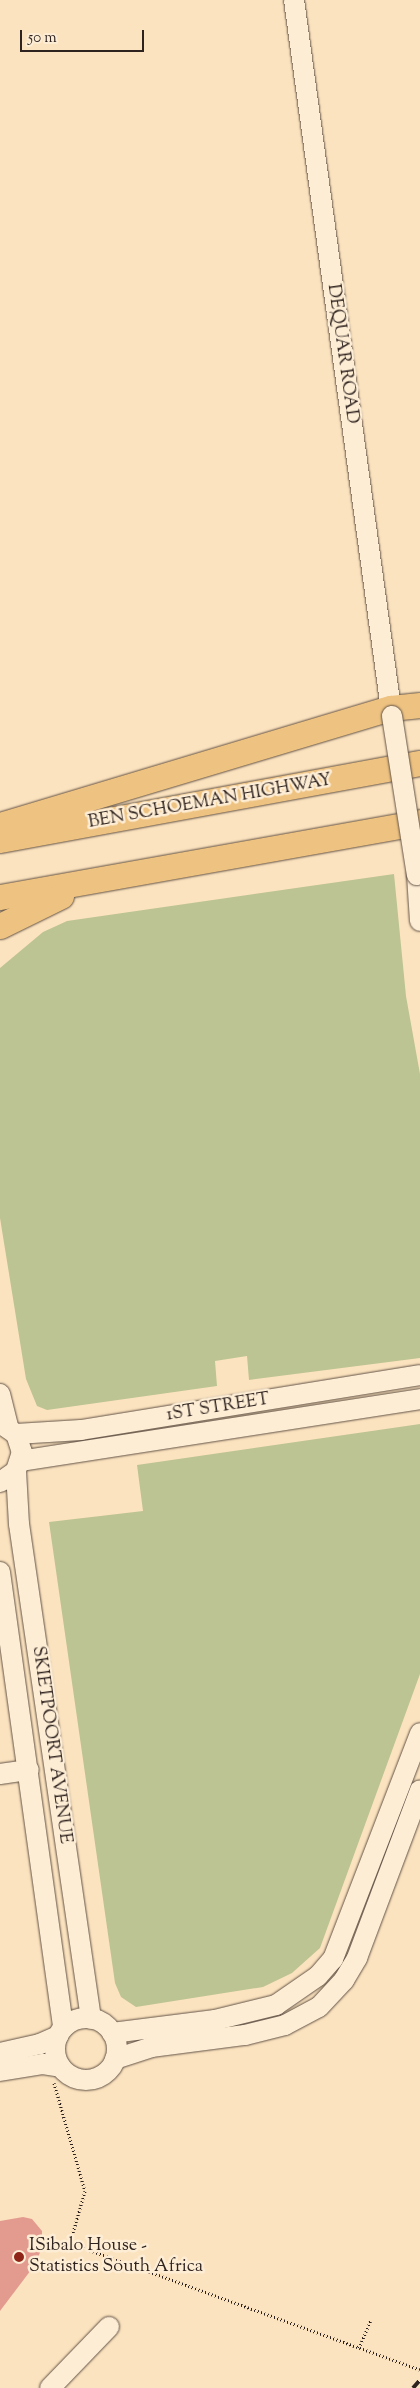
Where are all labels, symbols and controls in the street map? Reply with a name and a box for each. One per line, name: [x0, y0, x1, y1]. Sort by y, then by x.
scale bar: [22, 20, 146, 52]
text: 50 m: [28, 28, 57, 49]
street label: DEQUAR ROAD: [321, 283, 363, 425]
street label: BEN SCHOEMAN HIGHWAY: [87, 770, 333, 834]
street label: 1ST STREET: [165, 1389, 271, 1427]
street label: SKIETPOORT AVENUE: [26, 1645, 76, 1845]
place label: ISibalo House - Statistics South Africa: [29, 2236, 203, 2278]
marker: ISibalo House - Statistics South Africa: [13, 2251, 25, 2263]

